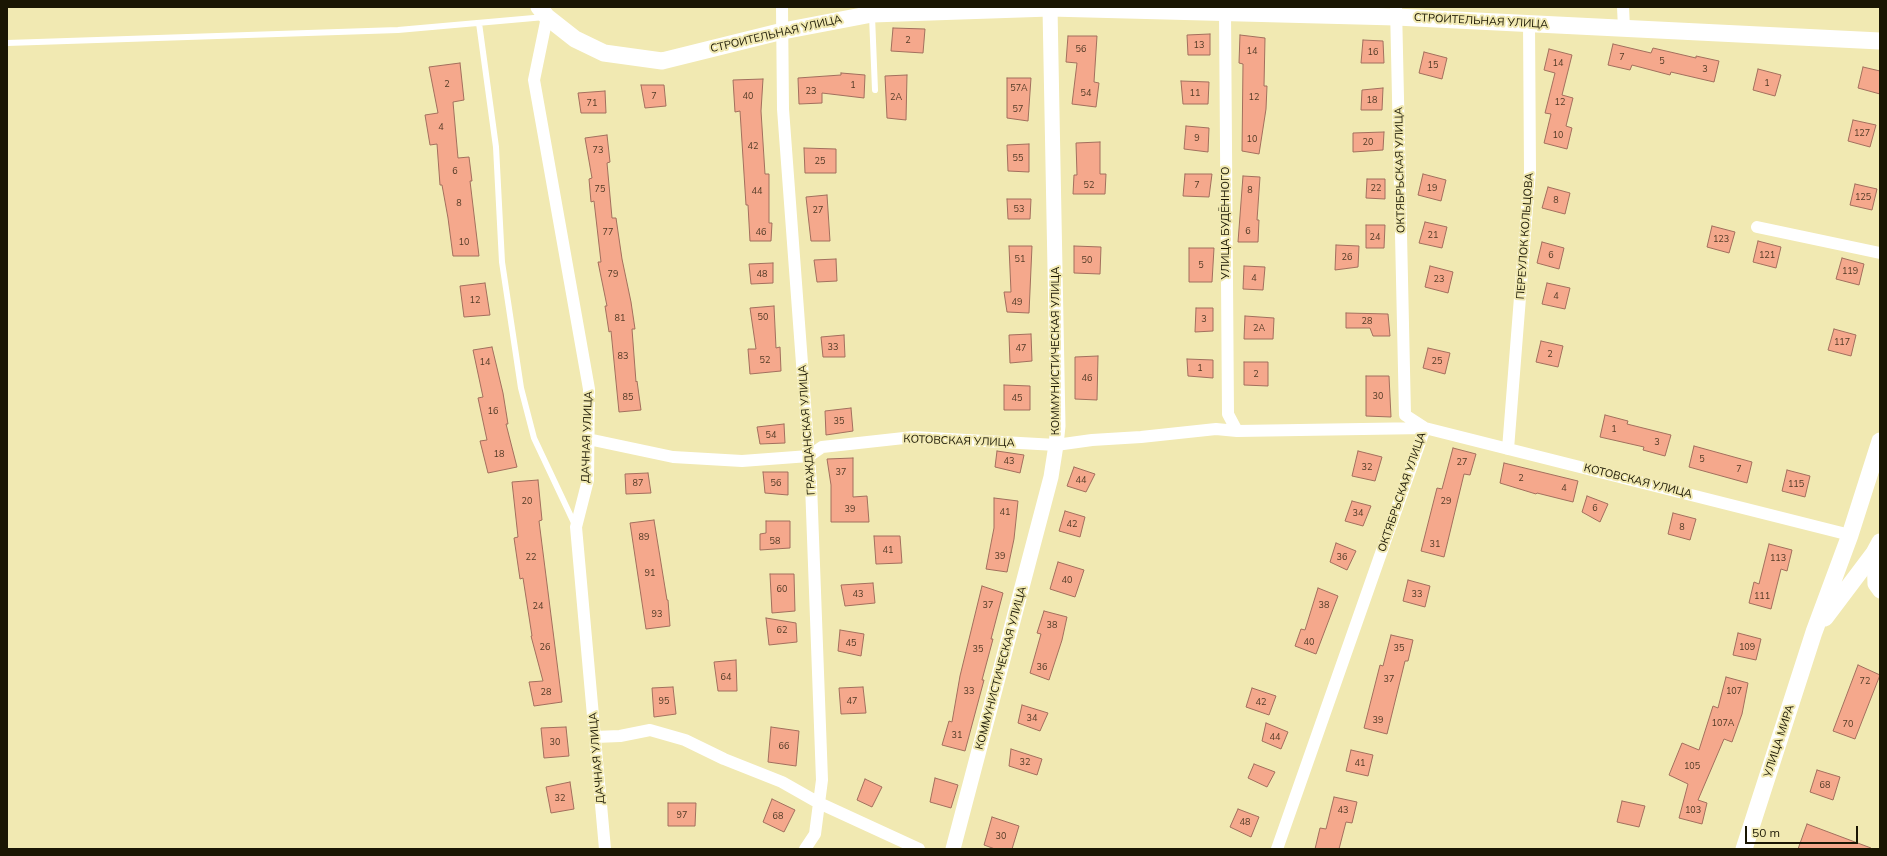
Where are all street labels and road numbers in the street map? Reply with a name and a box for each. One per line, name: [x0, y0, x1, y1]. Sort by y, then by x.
street label: СТРОИТЕЛЬНАЯ УЛИЦА: [1413, 11, 1549, 31]
street label: СТРОИТЕЛЬНАЯ УЛИЦА: [709, 12, 843, 56]
street label: ОКТЯБРЬСКАЯ УЛИЦА: [1392, 107, 1408, 233]
street label: УЛИЦА БУДЁННОГО: [1219, 167, 1233, 279]
street label: ПЕРЕУЛОК КОЛЬЦОВА: [1514, 172, 1536, 300]
street label: КОММУНИСТИЧЕСКАЯ УЛИЦА: [1049, 267, 1063, 435]
street label: ГРАЖДАНСКАЯ УЛИЦА: [796, 364, 818, 496]
street label: ДАЧНАЯ УЛИЦА: [579, 391, 595, 483]
street label: ОКТЯБРЬСКАЯ УЛИЦА: [1375, 430, 1429, 554]
street label: КОТОВСКАЯ УЛИЦА: [903, 432, 1015, 450]
street label: КОТОВСКАЯ УЛИЦА: [1582, 461, 1694, 501]
street label: КОММУНИСТИЧЕСКАЯ УЛИЦА: [973, 585, 1029, 751]
street label: УЛИЦА МИРА: [1761, 703, 1797, 779]
street label: ДАЧНАЯ УЛИЦА: [586, 712, 608, 804]

